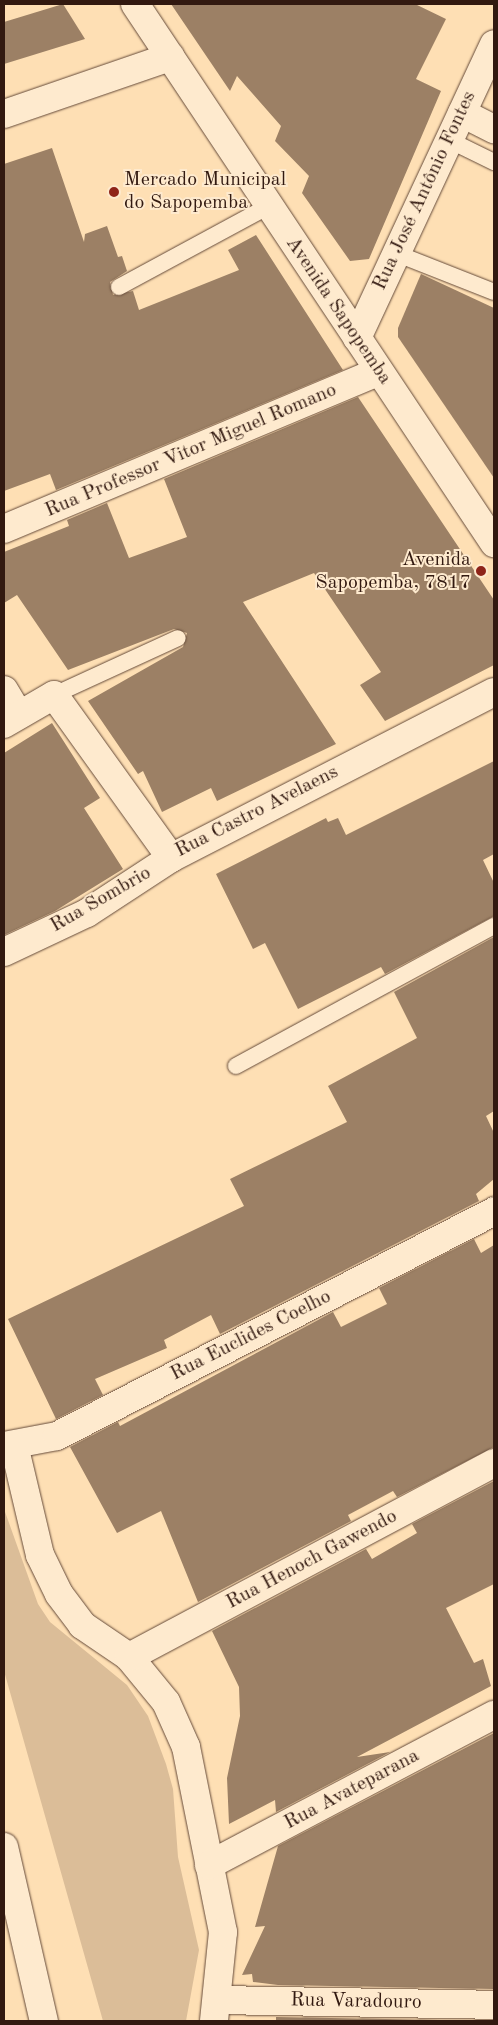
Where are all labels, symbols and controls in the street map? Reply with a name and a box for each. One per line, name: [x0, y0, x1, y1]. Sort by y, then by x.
street label: Rua José Antônio Fontes: [368, 88, 482, 294]
place label: Mercado Municipal do Sapopemba: [124, 168, 286, 215]
marker: Mercado Municipal do Sapopemba: [108, 186, 120, 198]
street label: Avenida Sapopemba: [280, 233, 396, 389]
street label: Rua Professor Vitor Miguel Romano: [42, 379, 340, 523]
place label: Avenida Sapopemba, 7817: [315, 548, 471, 595]
marker: Avenida Sapopemba, 7817: [475, 565, 487, 577]
street label: Rua Castro Avelaens: [171, 760, 343, 864]
street label: Rua Sombrio: [46, 861, 156, 939]
street label: Rua Euclides Coelho: [167, 1285, 335, 1387]
street label: Rua Henoch Gawendo: [222, 1505, 402, 1615]
street label: Rua Avateparana: [280, 1744, 424, 1836]
street label: Rua Varadouro: [290, 1989, 422, 2015]

